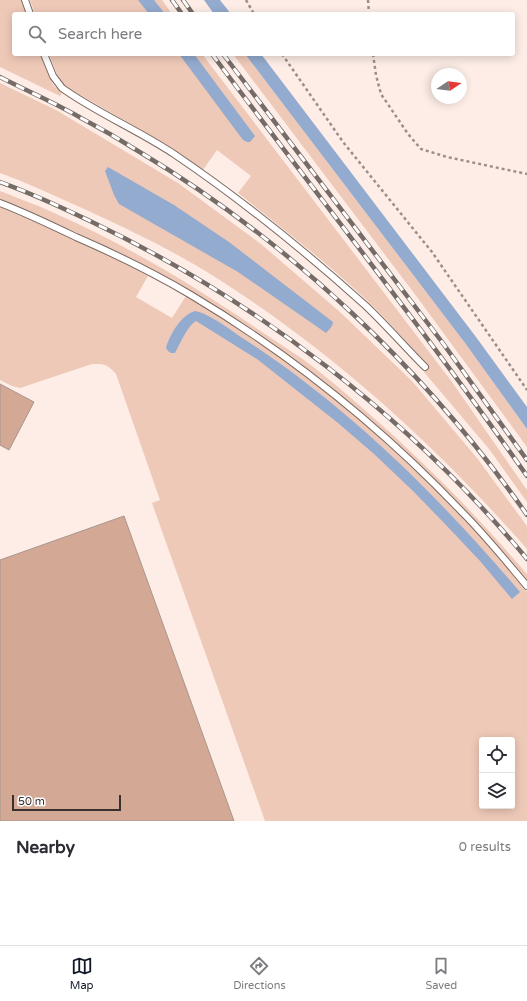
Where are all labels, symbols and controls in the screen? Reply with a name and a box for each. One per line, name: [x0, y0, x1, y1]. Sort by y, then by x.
search box: [12, 12, 515, 56]
icon: search: [26, 23, 48, 45]
text: Search here: [58, 25, 142, 43]
north arrow: [431, 68, 467, 104]
map controls: [479, 737, 515, 809]
button: locate: [479, 737, 515, 773]
button: layers: [479, 773, 515, 809]
scale bar: [12, 793, 121, 812]
text: 50 m: [18, 795, 45, 808]
text: Nearby: [16, 837, 75, 858]
text: 0 results: [459, 839, 511, 855]
tab: Map: [70, 955, 94, 992]
tab: Directions: [233, 955, 286, 992]
tab: Saved: [425, 955, 457, 992]

